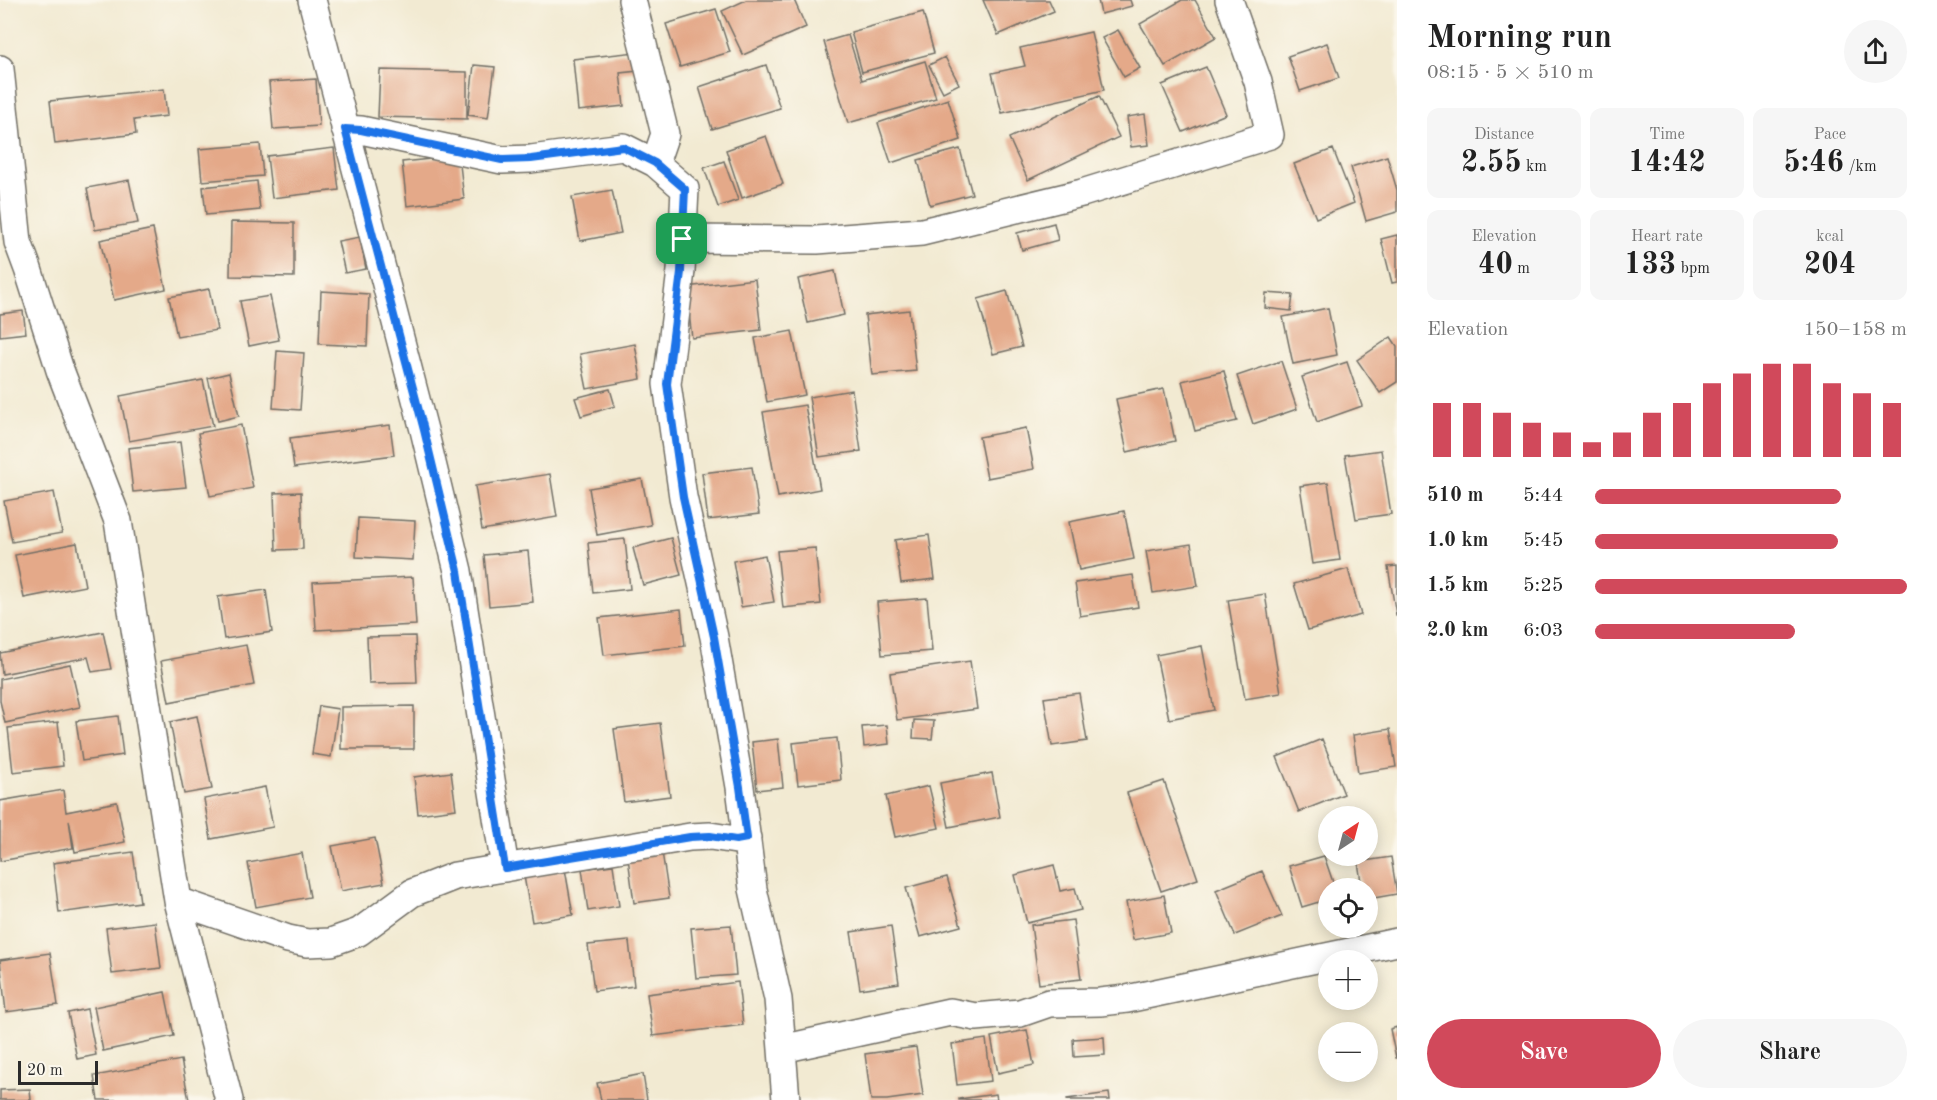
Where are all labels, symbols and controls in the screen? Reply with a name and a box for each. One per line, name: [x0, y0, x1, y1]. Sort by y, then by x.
button: share: [1844, 20, 1907, 83]
text: Morning run: [1427, 22, 1612, 55]
text: 08:15 · 5 × 510 m: [1427, 63, 1594, 83]
text: Distance: [1474, 127, 1534, 143]
text: Time: [1649, 127, 1685, 143]
text: Pace: [1814, 127, 1846, 143]
text: 2.55: [1461, 148, 1522, 178]
text: 14:42: [1628, 148, 1706, 178]
text: 5:46: [1783, 148, 1844, 178]
text: km: [1522, 159, 1547, 175]
text: /km: [1844, 159, 1877, 175]
pin: [656, 213, 707, 264]
icon: arrive: [665, 222, 698, 255]
text: Elevation: [1471, 229, 1537, 245]
text: Heart rate: [1631, 229, 1703, 245]
text: kcal: [1816, 229, 1844, 245]
text: 40: [1478, 250, 1513, 280]
text: 133: [1624, 250, 1676, 280]
text: 204: [1804, 250, 1856, 280]
text: m: [1513, 261, 1530, 277]
text: bpm: [1676, 261, 1710, 277]
text: Elevation: [1427, 320, 1508, 340]
text: 150–158 m: [1804, 320, 1907, 340]
text: 510 m: [1427, 486, 1483, 506]
text: 5:44: [1523, 486, 1563, 506]
text: 1.0 km: [1427, 531, 1489, 551]
text: 5:45: [1523, 531, 1563, 551]
text: 1.5 km: [1427, 576, 1489, 596]
text: 5:25: [1523, 576, 1563, 596]
text: 2.0 km: [1427, 621, 1489, 641]
text: 6:03: [1523, 621, 1563, 641]
north arrow: [1318, 806, 1378, 866]
map controls: [1318, 806, 1378, 1082]
button: locate: [1318, 878, 1378, 938]
button: +: [1318, 950, 1378, 1010]
button: Save: [1427, 1019, 1661, 1088]
button: Share: [1673, 1019, 1907, 1088]
button: −: [1318, 1022, 1378, 1082]
scale bar: [18, 1058, 98, 1086]
text: 20 m: [27, 1063, 63, 1079]

